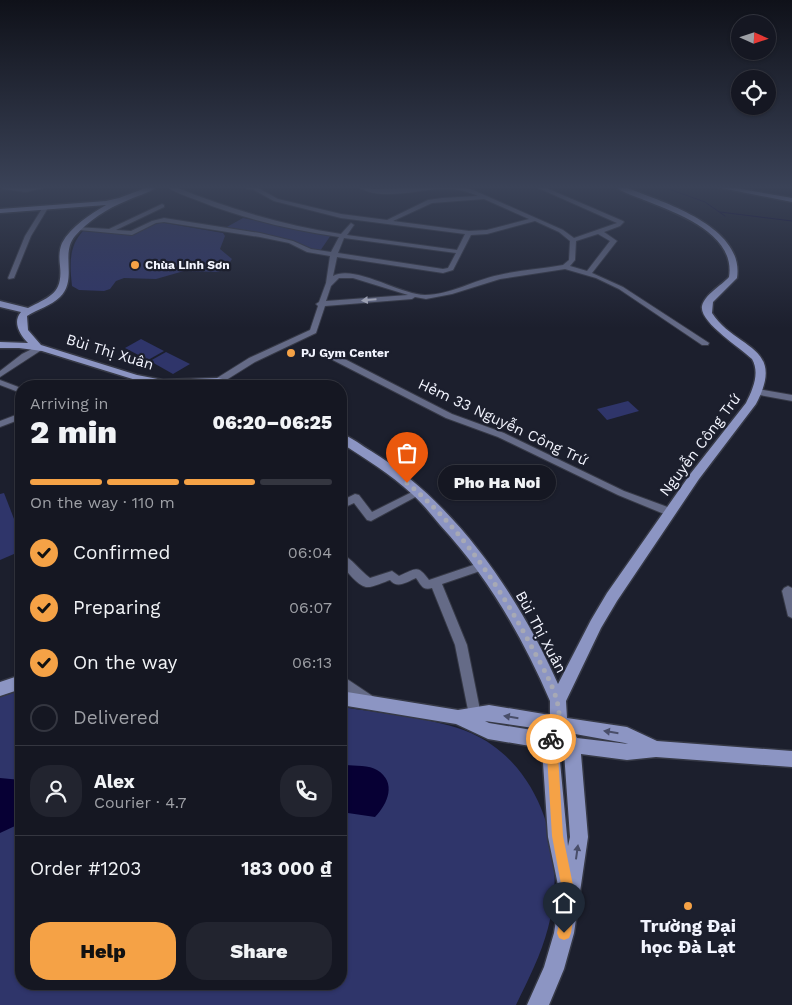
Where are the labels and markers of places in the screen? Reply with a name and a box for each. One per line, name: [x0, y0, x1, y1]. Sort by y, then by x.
place label: Chùa Linh Sơn: [145, 258, 230, 272]
marker: Chùa Linh Sơn: [129, 259, 141, 271]
place label: PJ Gym Center: [301, 346, 390, 360]
marker: PJ Gym Center: [285, 347, 297, 359]
pin: [386, 432, 428, 483]
callout: Pho Ha Noi: [437, 466, 554, 500]
pin: [543, 882, 585, 933]
marker: Trường Đại học Đà Lạt: [682, 900, 694, 912]
place label: Trường Đại học Đà Lạt: [640, 915, 736, 957]

